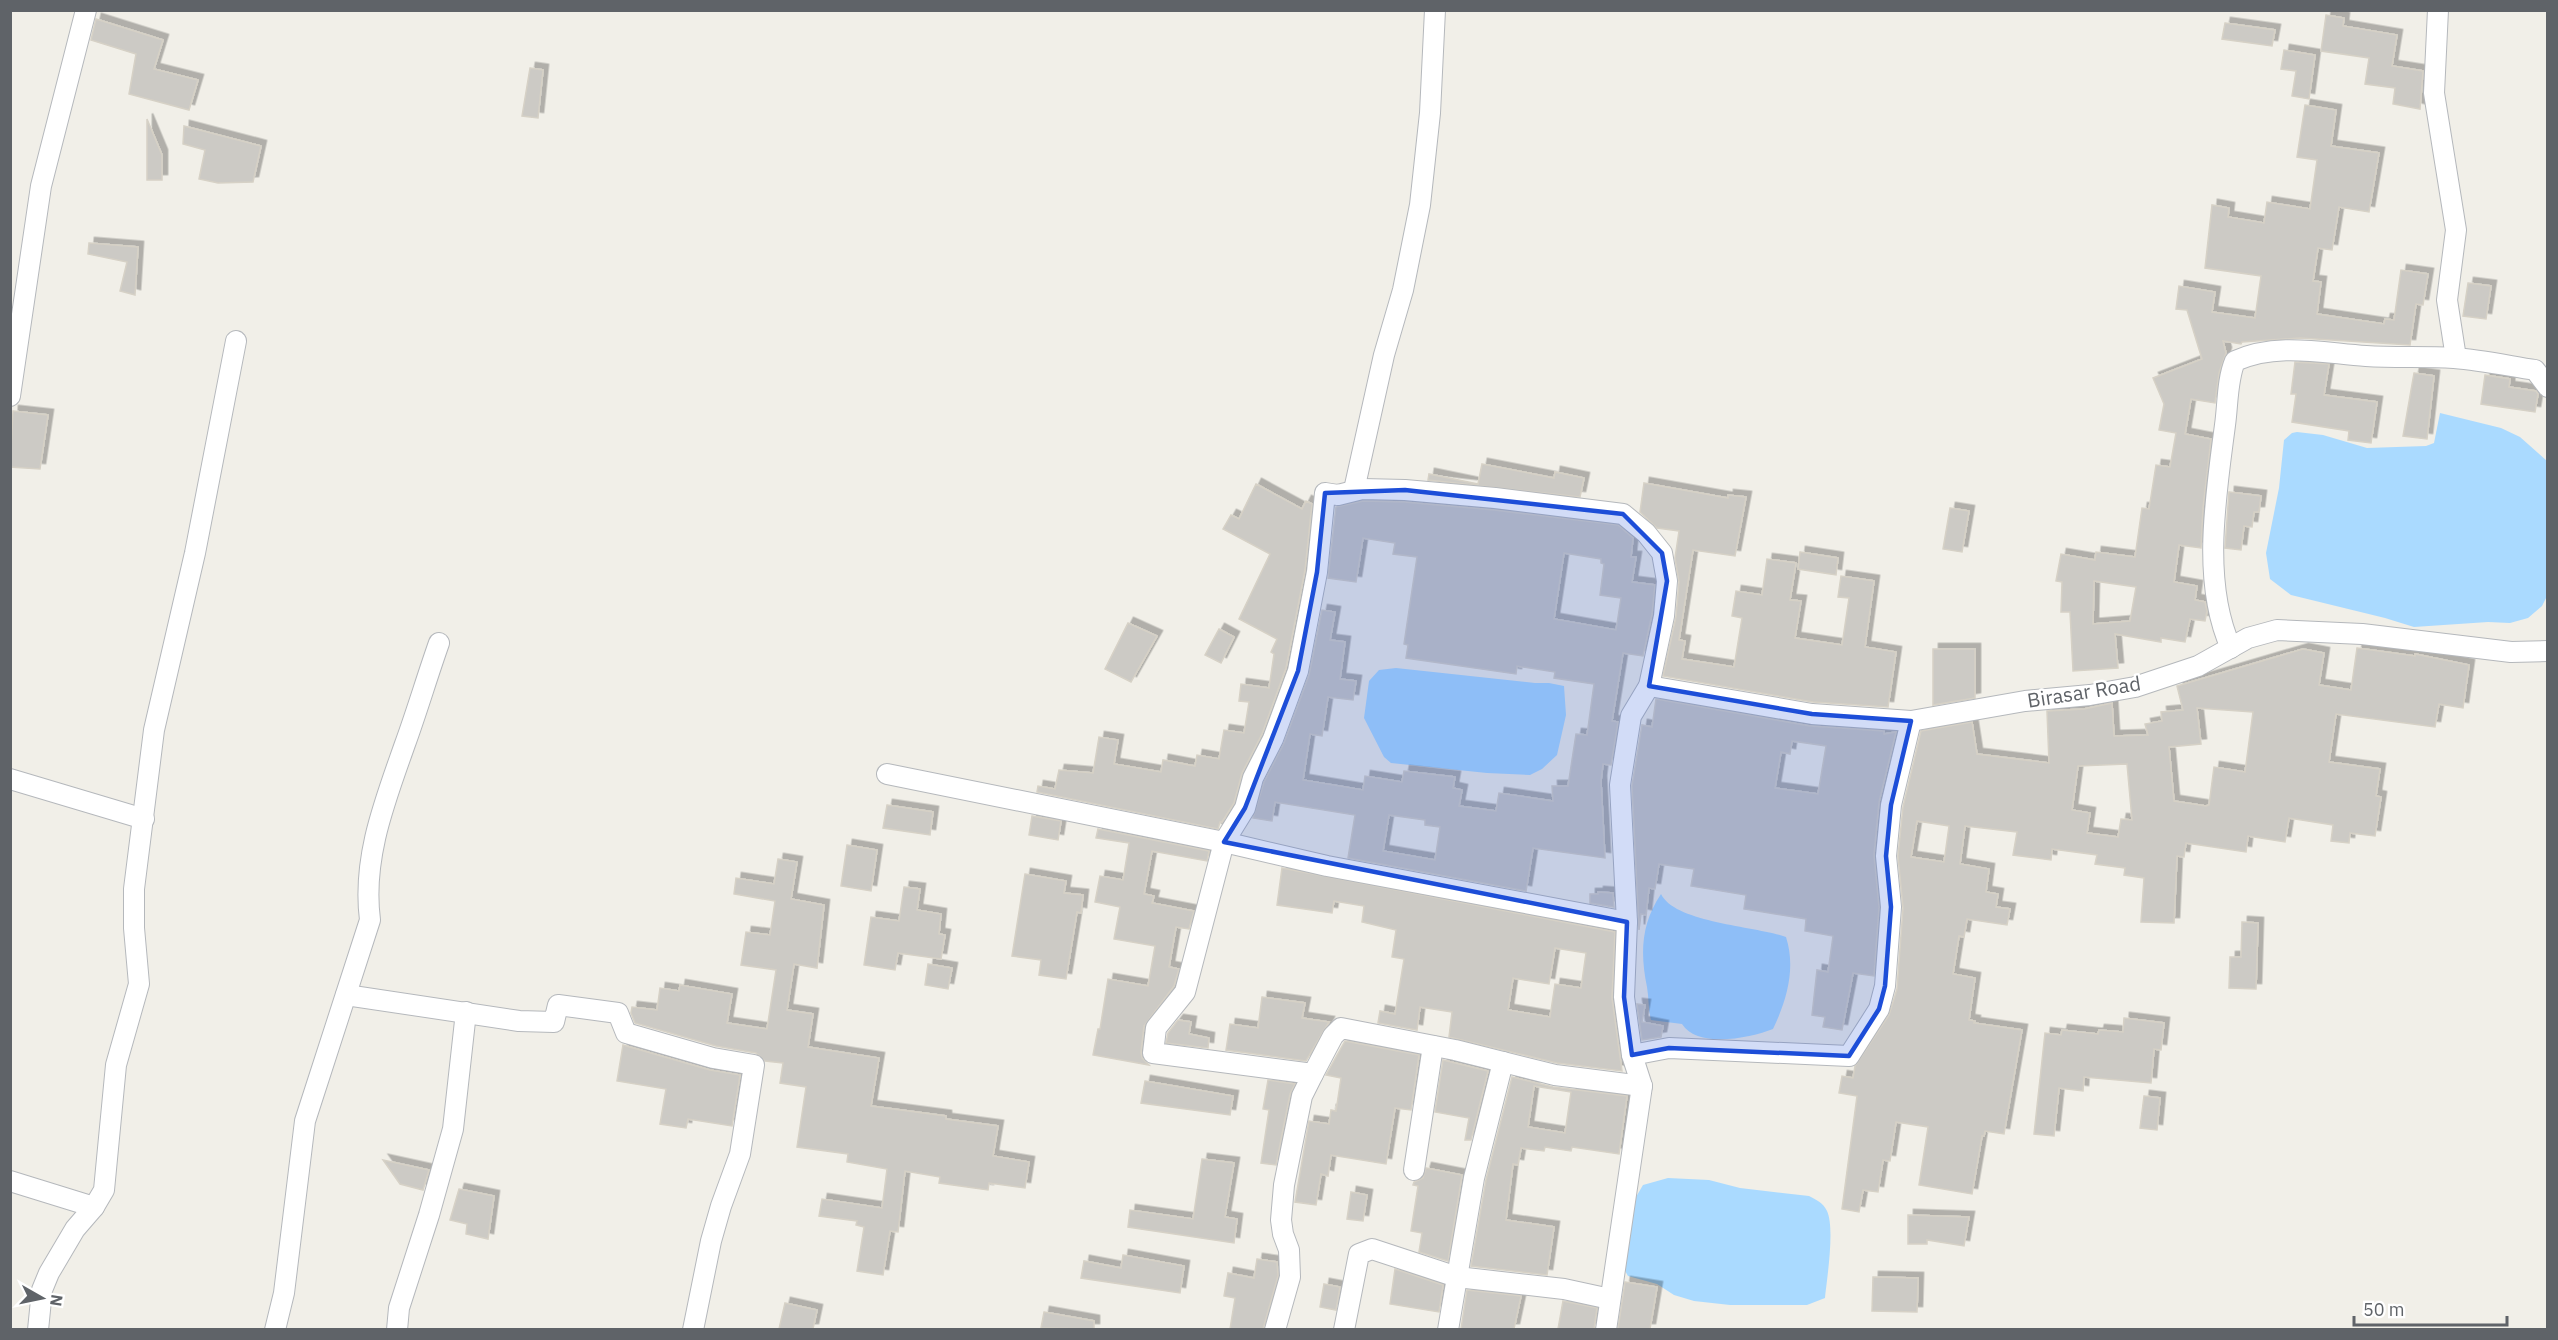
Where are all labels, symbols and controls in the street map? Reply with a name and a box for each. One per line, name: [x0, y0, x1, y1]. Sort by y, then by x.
street label: Birasar Road: [2025, 669, 2143, 714]
north arrow: [12, 1268, 72, 1328]
scale bar: [2354, 1289, 2507, 1327]
text: N: [46, 1293, 68, 1308]
text: 50 m: [2363, 1298, 2405, 1321]

